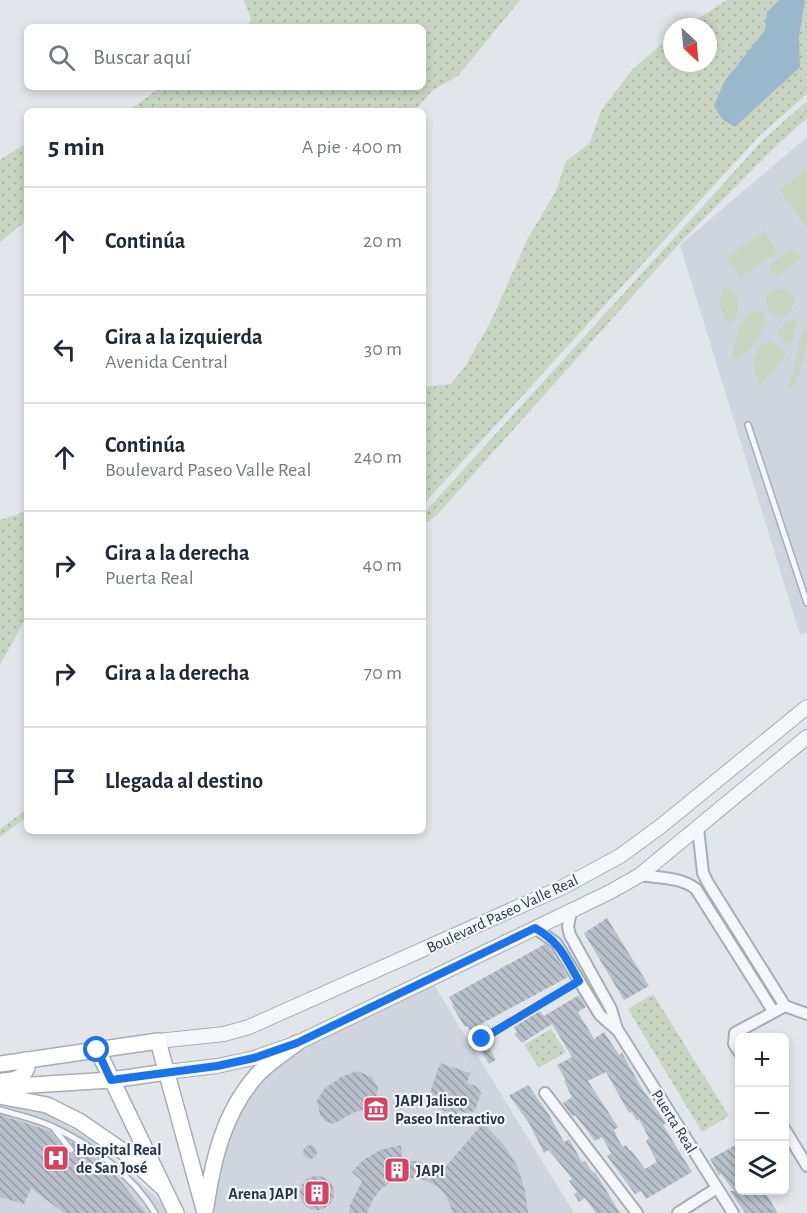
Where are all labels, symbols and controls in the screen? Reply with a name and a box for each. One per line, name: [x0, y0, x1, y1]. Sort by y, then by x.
north arrow: [663, 18, 717, 72]
search box: [24, 24, 426, 90]
icon: search: [45, 41, 78, 74]
text: Buscar aquí: [93, 46, 191, 68]
text: 5 min: [48, 134, 105, 160]
text: A pie · 400 m: [302, 137, 402, 157]
icon: ahead: [48, 225, 81, 258]
text: Continúa: [105, 230, 185, 252]
text: 20 m: [363, 231, 402, 251]
text: Gira a la izquierda: [105, 326, 263, 348]
icon: left: [48, 333, 81, 366]
text: 30 m: [364, 339, 402, 359]
text: Avenida Central: [105, 352, 228, 372]
text: Continúa: [105, 434, 185, 456]
icon: ahead: [48, 441, 81, 474]
text: 240 m: [353, 447, 402, 467]
text: Boulevard Paseo Valle Real: [105, 460, 311, 480]
text: Gira a la derecha: [105, 542, 250, 564]
icon: right: [48, 549, 81, 582]
text: 40 m: [363, 555, 402, 575]
text: Puerta Real: [105, 568, 194, 588]
icon: right: [48, 657, 81, 690]
text: Gira a la derecha: [105, 662, 250, 684]
text: 70 m: [364, 663, 402, 683]
icon: arrive: [48, 765, 81, 798]
text: Llegada al destino: [105, 770, 263, 792]
street label: Boulevard Paseo Valle Real: [424, 872, 581, 956]
route end: [468, 1025, 494, 1051]
map controls: [735, 1033, 789, 1195]
button: +: [735, 1033, 789, 1087]
route start: [83, 1036, 109, 1062]
street label: Puerta Real: [649, 1087, 700, 1156]
button: −: [735, 1087, 789, 1141]
place label: JAPI Jalisco Paseo Interactivo: [395, 1093, 505, 1127]
museum icon: JAPI Jalisco Paseo Interactivo: [361, 1094, 391, 1124]
button: layers: [735, 1141, 789, 1195]
place label: Hospital Real de San José: [76, 1142, 161, 1176]
hospital icon: Hospital Real de San José: [41, 1143, 71, 1173]
building icon: JAPI: [382, 1155, 412, 1185]
place label: JAPI: [416, 1163, 445, 1179]
building icon: Arena JAPI: [302, 1178, 332, 1208]
place label: Arena JAPI: [228, 1186, 298, 1202]

